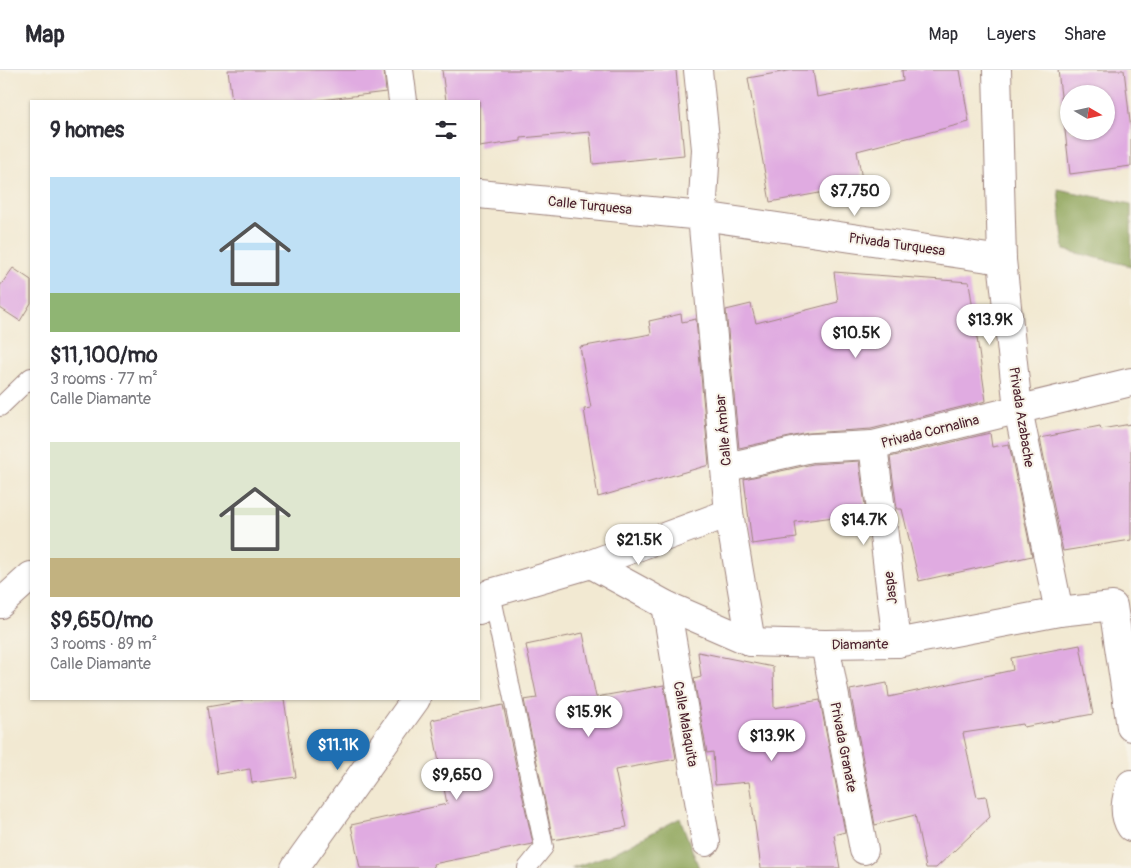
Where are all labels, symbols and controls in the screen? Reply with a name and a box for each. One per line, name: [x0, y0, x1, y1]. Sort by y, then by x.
text: Map: [25, 20, 65, 49]
text: Map: [929, 23, 958, 46]
text: Layers: [986, 23, 1036, 46]
text: Share: [1064, 23, 1106, 46]
north arrow: [1060, 85, 1115, 140]
map controls: [1060, 85, 1115, 140]
icon: filters: [432, 116, 460, 144]
text: 9 homes: [50, 117, 124, 144]
pin: $7,750: [814, 174, 896, 217]
text: $7,750: [830, 181, 880, 201]
street label: Calle Turquesa: [547, 193, 633, 218]
icon: home: [210, 209, 300, 299]
street label: Privada Turquesa: [848, 229, 946, 260]
pin: $13.9K: [949, 304, 1031, 346]
text: $13.9K: [967, 310, 1013, 330]
pin: $10.5K: [815, 316, 897, 359]
text: $10.5K: [832, 323, 880, 343]
text: $11,100/mo: [50, 342, 158, 369]
street label: Privada Azabache: [1005, 366, 1038, 469]
text: 3 rooms · 77 m²: [50, 369, 158, 389]
text: Calle Diamante: [50, 389, 151, 409]
street label: Calle Ámbar: [711, 393, 735, 467]
street label: Privada Cornalina: [879, 411, 981, 452]
icon: home: [210, 474, 300, 564]
pin: $14.7K: [823, 504, 905, 546]
text: $14.7K: [841, 510, 887, 530]
pin: $21.5K: [598, 524, 680, 566]
text: $21.5K: [616, 530, 662, 550]
street label: Jaspe: [880, 570, 901, 605]
text: $9,650/mo: [50, 607, 153, 634]
text: 3 rooms · 89 m²: [50, 634, 157, 654]
street label: Diamante: [832, 636, 889, 653]
text: Calle Diamante: [50, 654, 151, 674]
street label: Calle Malaquita: [670, 680, 701, 768]
pin: $15.9K: [548, 696, 630, 738]
street label: Privada Granate: [826, 701, 861, 794]
text: $15.9K: [567, 702, 612, 722]
pin: $13.9K: [731, 720, 813, 762]
text: $13.9K: [749, 726, 795, 746]
pin: $11.1K: [297, 728, 379, 771]
text: $11.1K: [318, 735, 358, 755]
pin: $9,650: [416, 758, 498, 801]
text: $9,650: [432, 765, 482, 785]

